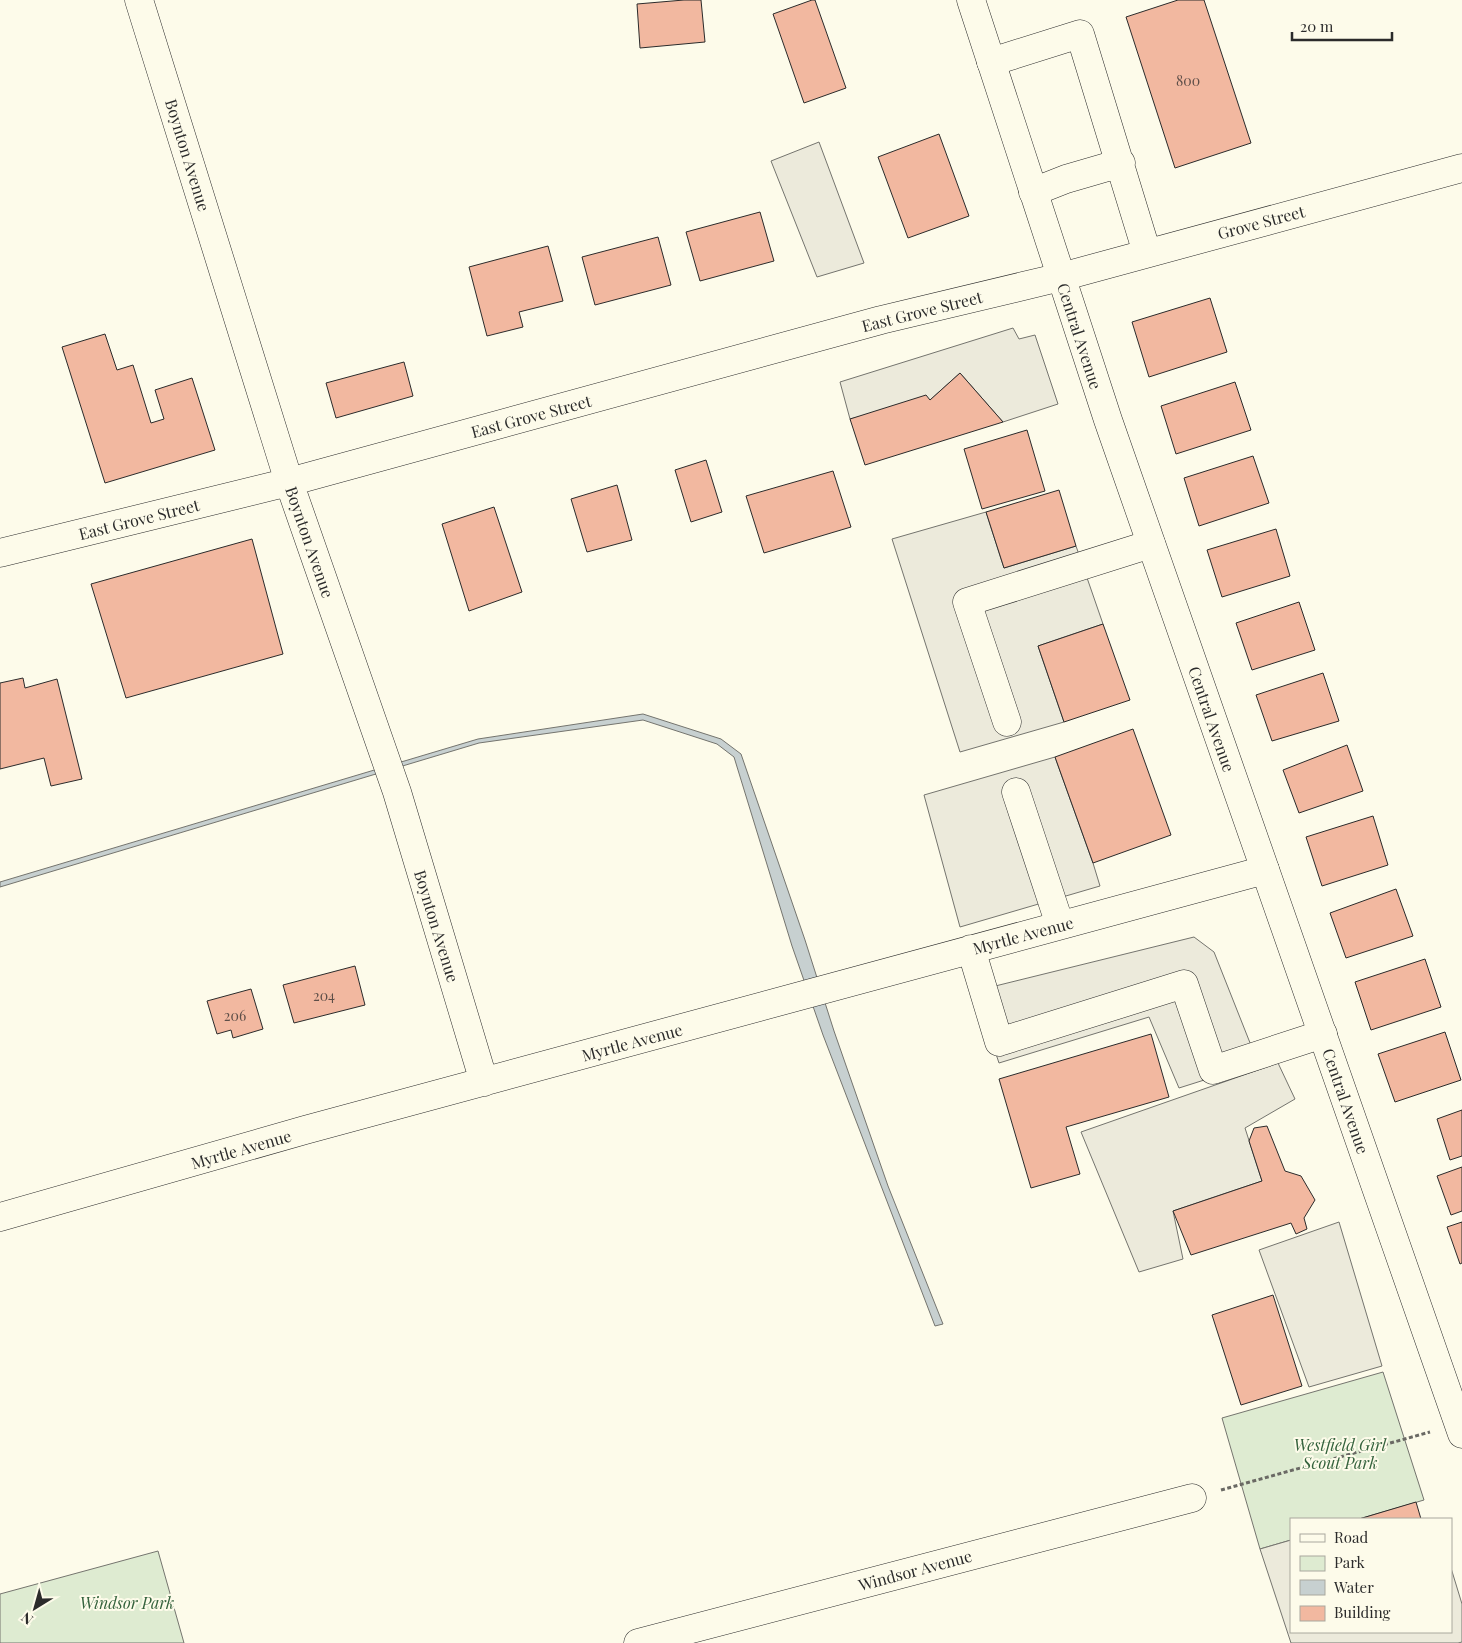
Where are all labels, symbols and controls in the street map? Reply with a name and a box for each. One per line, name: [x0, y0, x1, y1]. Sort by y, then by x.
scale bar: [1292, 10, 1392, 42]
text: 20 m: [1300, 16, 1334, 36]
house number: 800: [1176, 71, 1200, 90]
street label: Boynton Avenue: [161, 96, 215, 214]
street label: Grove Street: [1215, 200, 1307, 244]
street label: Central Avenue: [1053, 280, 1107, 392]
street label: East Grove Street: [859, 286, 985, 336]
street label: East Grove Street: [469, 390, 594, 442]
street label: Boynton Avenue: [281, 484, 339, 600]
street label: East Grove Street: [76, 494, 202, 544]
street label: Central Avenue: [1184, 663, 1240, 775]
street label: Boynton Avenue: [410, 867, 464, 985]
street label: Myrtle Avenue: [970, 911, 1076, 959]
house number: 204: [313, 986, 335, 1005]
house number: 206: [224, 1006, 246, 1025]
street label: Myrtle Avenue: [579, 1018, 685, 1066]
street label: Central Avenue: [1318, 1045, 1374, 1157]
street label: Myrtle Avenue: [188, 1125, 294, 1173]
park label: Westfield Girl Scout Park: [1294, 1434, 1387, 1473]
legend: [1290, 1518, 1452, 1633]
text: Road: [1334, 1527, 1368, 1547]
street label: Windsor Avenue: [855, 1545, 974, 1595]
text: Park: [1334, 1552, 1366, 1572]
text: Water: [1333, 1577, 1374, 1597]
north arrow: [10, 1583, 60, 1633]
park label: Windsor Park: [80, 1592, 174, 1613]
text: Building: [1334, 1602, 1391, 1622]
text: N: [17, 1608, 37, 1629]

